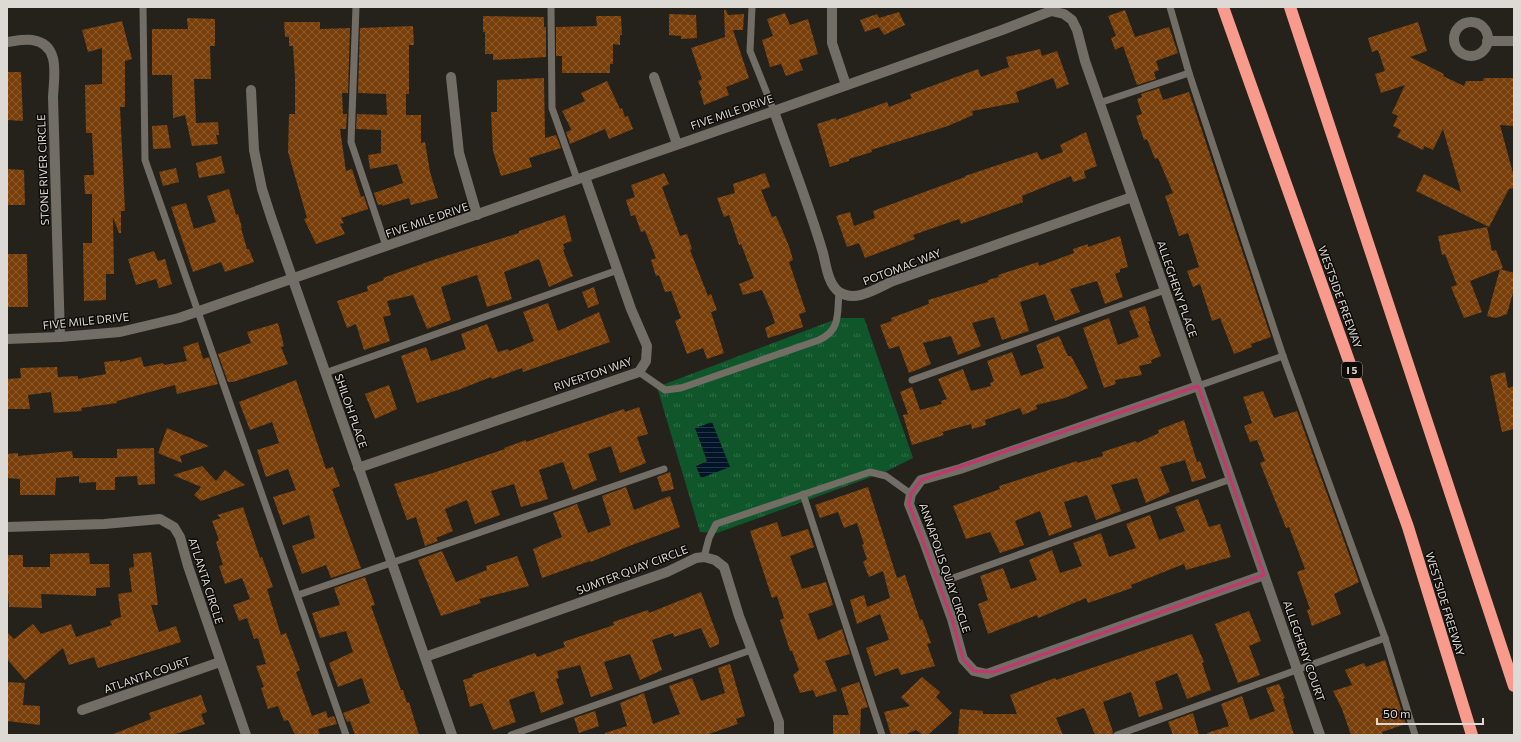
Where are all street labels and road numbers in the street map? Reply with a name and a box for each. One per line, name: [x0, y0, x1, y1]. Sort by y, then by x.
street label: FIVE MILE DRIVE: [689, 91, 775, 132]
street label: STONE RIVER CIRCLE: [34, 114, 51, 226]
street label: FIVE MILE DRIVE: [384, 199, 470, 240]
street label: ALLEGHENY PLACE: [1155, 239, 1200, 339]
street label: WESTSIDE FREEWAY: [1316, 244, 1365, 350]
street label: POTOMAC WAY: [861, 246, 943, 287]
street label: FIVE MILE DRIVE: [42, 310, 130, 332]
street label: RIVERTON WAY: [552, 354, 634, 393]
road number: I 5: [1342, 362, 1362, 378]
street label: SHILOH PLACE: [333, 372, 370, 450]
street label: ANNAPOLIS QUAY CIRCLE: [917, 501, 974, 634]
street label: ATLANTA CIRCLE: [186, 536, 227, 626]
street label: SUMTER QUAY CIRCLE: [574, 542, 689, 597]
street label: WESTSIDE FREEWAY: [1423, 550, 1468, 658]
street label: ALLEGHENY COURT: [1281, 599, 1328, 703]
street label: ATLANTA COURT: [102, 654, 192, 695]

